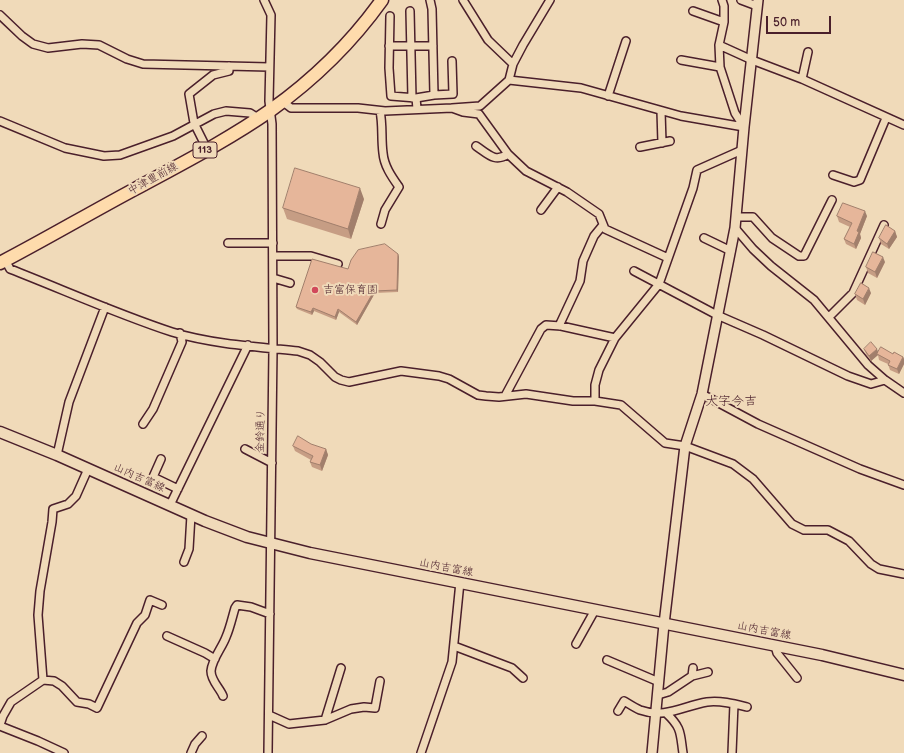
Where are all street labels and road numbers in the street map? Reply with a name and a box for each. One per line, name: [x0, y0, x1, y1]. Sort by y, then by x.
road number: 113: [193, 142, 217, 158]
street label: 中津豊前線: [126, 160, 180, 198]
street label: 金鈴通り: [254, 409, 268, 453]
street label: 山内吉富線: [111, 461, 167, 495]
street label: 山内吉富線: [418, 556, 474, 580]
street label: 山内吉富線: [736, 619, 792, 643]

